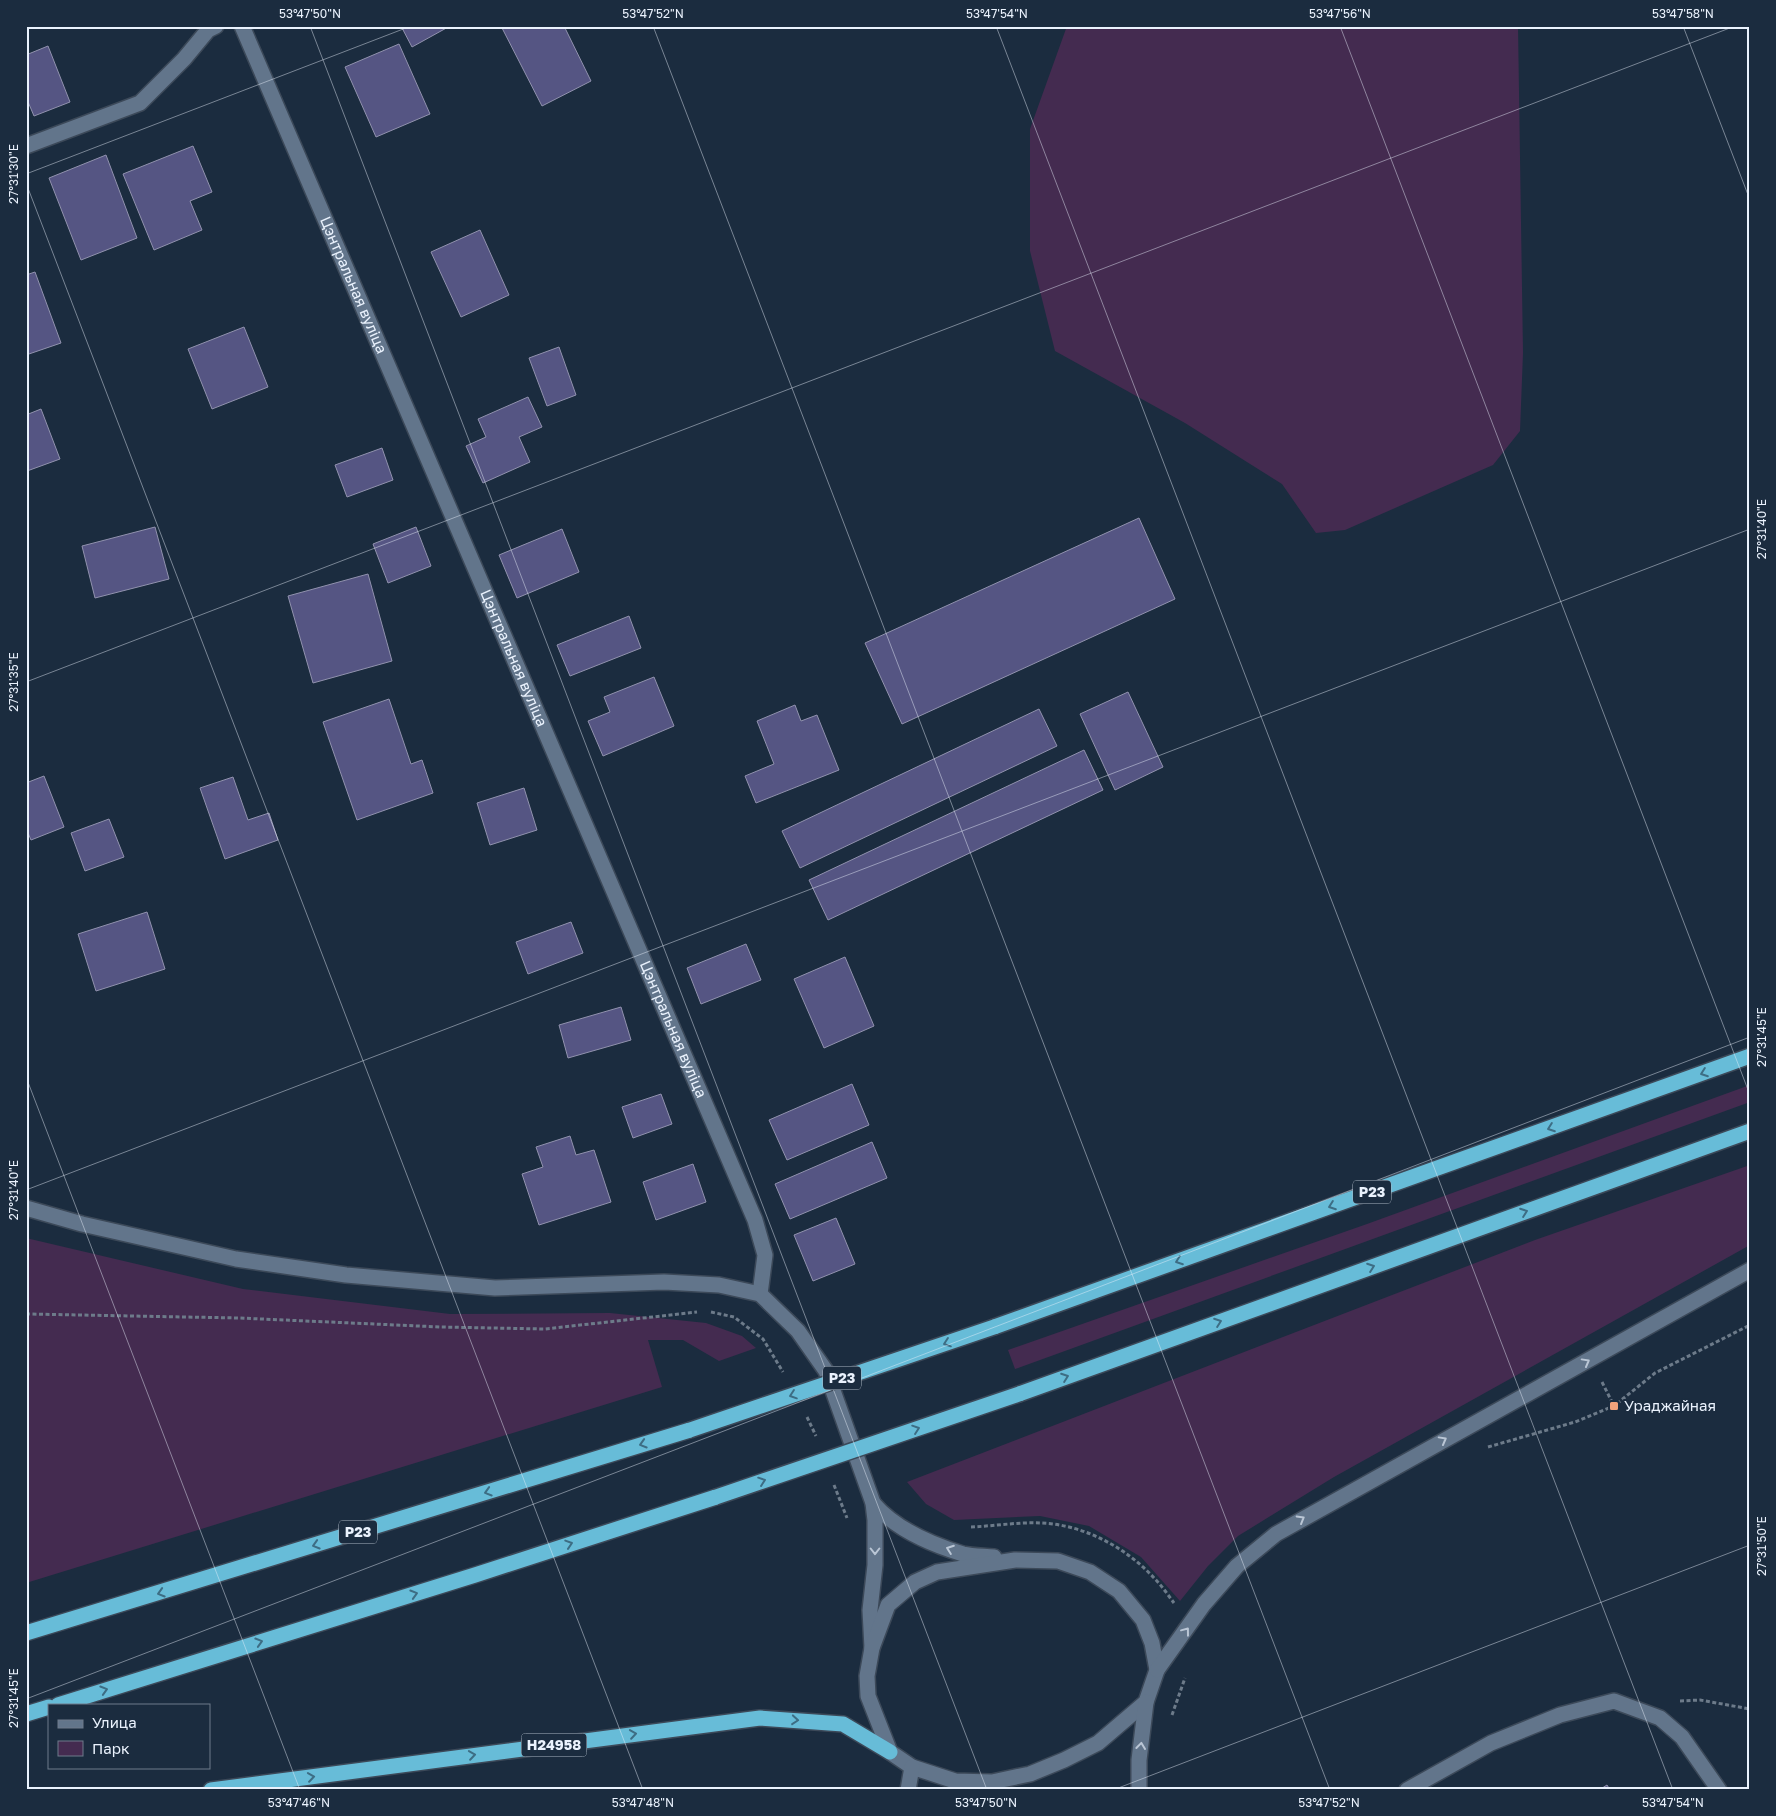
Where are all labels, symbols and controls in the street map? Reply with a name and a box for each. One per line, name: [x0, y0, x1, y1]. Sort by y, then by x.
text: 53°47'50"N: [279, 6, 341, 21]
text: 53°47'52"N: [622, 6, 684, 21]
text: 53°47'54"N: [966, 6, 1028, 21]
text: 53°47'56"N: [1309, 6, 1371, 21]
text: 53°47'58"N: [1652, 6, 1714, 21]
text: 27°31'30"E: [6, 144, 21, 204]
street label: Цэнтральная вуліца: [317, 213, 392, 356]
text: 27°31'40"E: [1754, 499, 1769, 559]
street label: Цэнтральная вуліца: [477, 586, 552, 729]
text: 27°31'35"E: [6, 652, 21, 712]
street label: Цэнтральная вуліца: [637, 958, 711, 1100]
text: 27°31'45"E: [1754, 1007, 1769, 1067]
one-way arrow: [1700, 1067, 1709, 1077]
one-way arrow: [1547, 1122, 1556, 1132]
text: 27°31'40"E: [6, 1160, 21, 1220]
road number: Р23: [1353, 1180, 1391, 1204]
one-way arrow: [1328, 1200, 1337, 1210]
one-way arrow: [1519, 1208, 1527, 1218]
one-way arrow: [1175, 1255, 1184, 1265]
one-way arrow: [1366, 1263, 1375, 1273]
one-way arrow: [1213, 1318, 1222, 1328]
one-way arrow: [944, 1337, 952, 1347]
one-way arrow: [1580, 1358, 1589, 1368]
road number: Р23: [823, 1366, 861, 1390]
one-way arrow: [1060, 1373, 1069, 1383]
one-way arrow: [790, 1389, 798, 1399]
place label: Ураджайная: [1624, 1396, 1716, 1414]
marker: Ураджайная: [1608, 1400, 1620, 1412]
one-way arrow: [911, 1425, 920, 1435]
one-way arrow: [1438, 1436, 1447, 1446]
one-way arrow: [640, 1439, 648, 1449]
one-way arrow: [757, 1477, 766, 1487]
one-way arrow: [484, 1486, 493, 1496]
one-way arrow: [1296, 1515, 1305, 1525]
text: 27°31'50"E: [1754, 1516, 1769, 1576]
road number: Р23: [339, 1520, 377, 1544]
one-way arrow: [312, 1539, 321, 1549]
one-way arrow: [565, 1540, 573, 1550]
one-way arrow: [947, 1545, 955, 1555]
one-way arrow: [870, 1548, 880, 1556]
one-way arrow: [157, 1587, 165, 1597]
one-way arrow: [410, 1589, 418, 1599]
one-way arrow: [1180, 1627, 1189, 1637]
one-way arrow: [255, 1638, 263, 1648]
text: 27°31'45"E: [6, 1668, 21, 1728]
one-way arrow: [99, 1686, 108, 1696]
legend: [48, 1704, 210, 1768]
text: Улица: [92, 1713, 137, 1731]
one-way arrow: [791, 1715, 799, 1726]
one-way arrow: [630, 1729, 638, 1740]
road number: Н24958: [522, 1734, 586, 1756]
text: Парк: [92, 1739, 130, 1757]
one-way arrow: [1135, 1742, 1146, 1750]
one-way arrow: [468, 1751, 477, 1761]
one-way arrow: [308, 1772, 316, 1783]
text: 53°47'46"N: [268, 1795, 330, 1810]
text: 53°47'48"N: [612, 1795, 674, 1810]
text: 53°47'50"N: [955, 1795, 1017, 1810]
text: 53°47'52"N: [1298, 1795, 1360, 1810]
text: 53°47'54"N: [1642, 1795, 1704, 1810]

